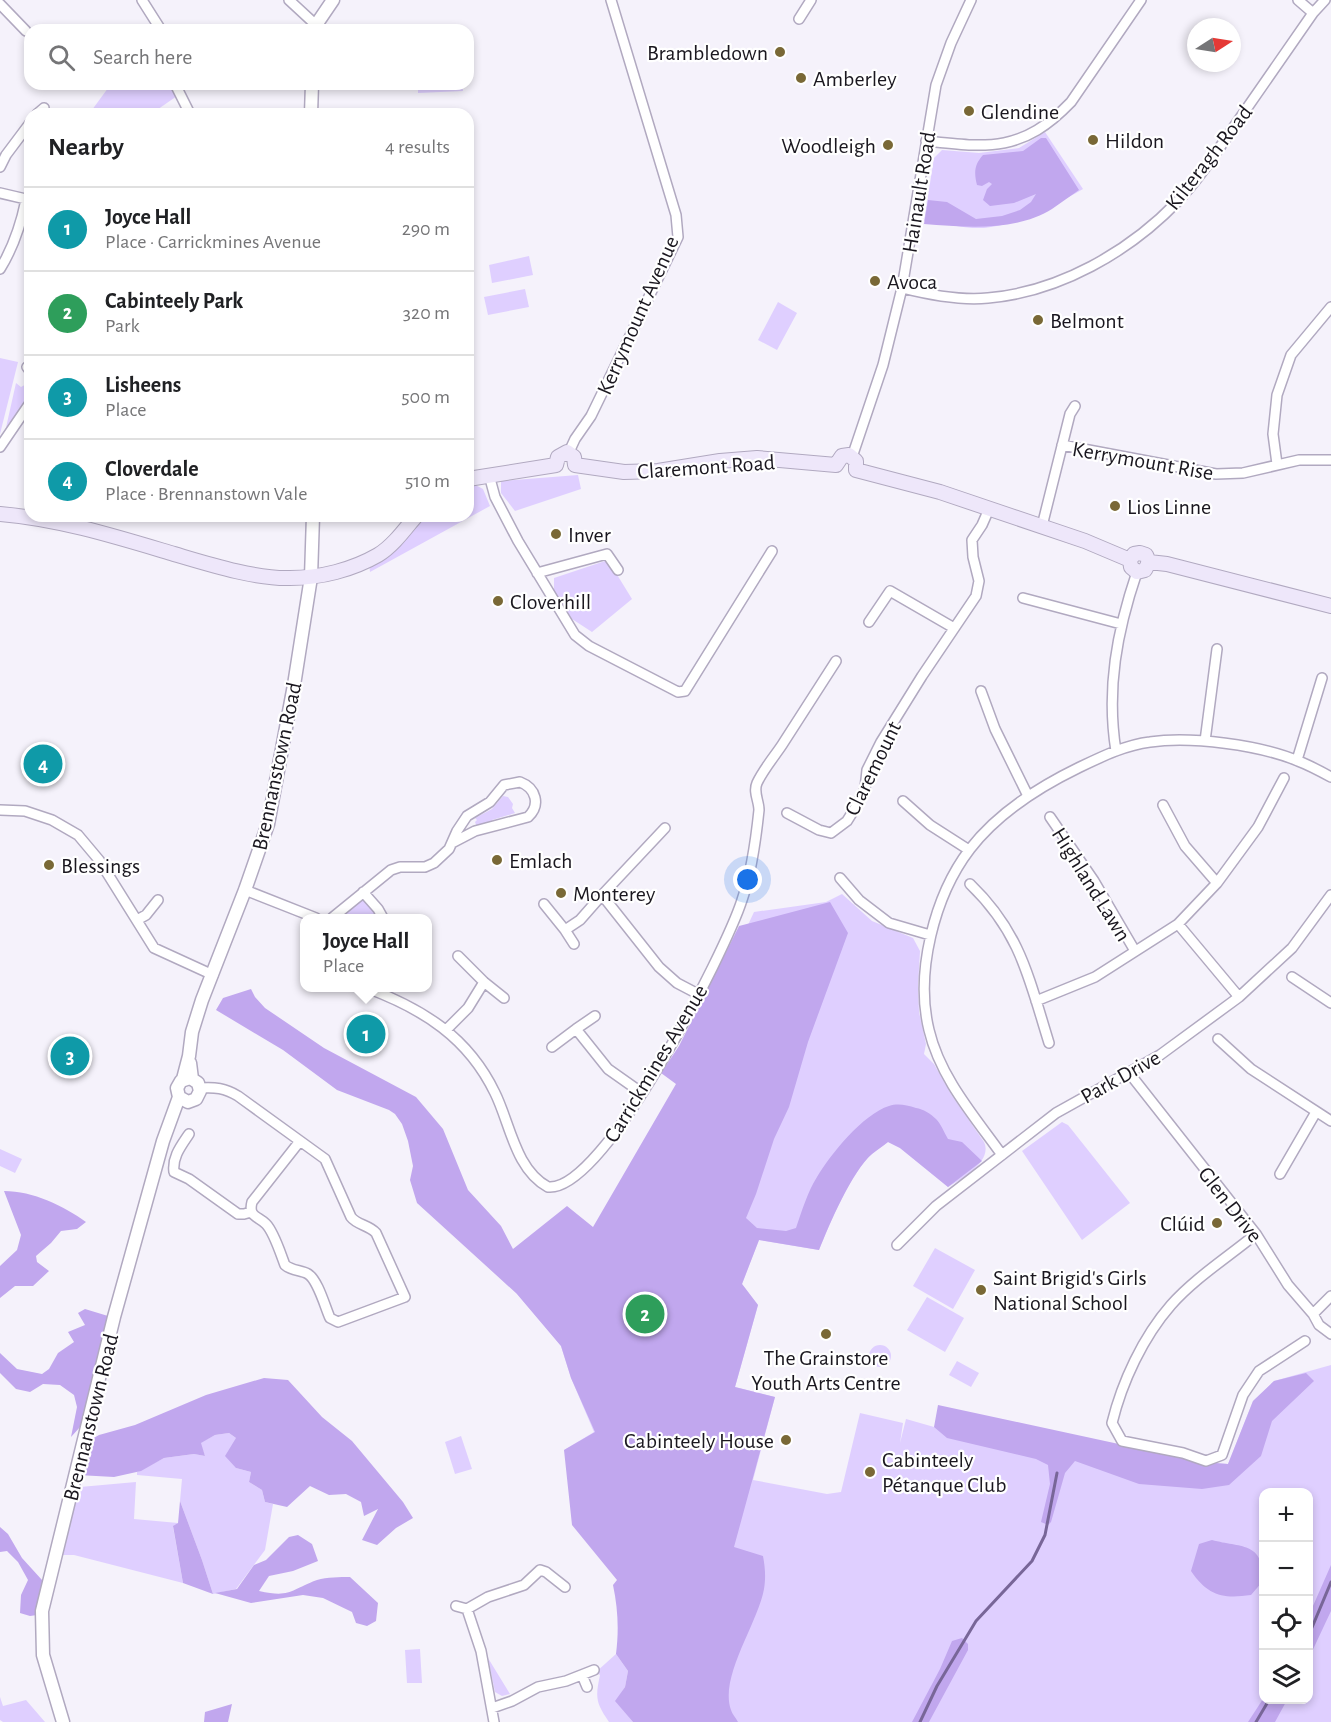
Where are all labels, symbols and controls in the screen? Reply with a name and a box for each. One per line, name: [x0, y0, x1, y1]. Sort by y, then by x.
north arrow: [1187, 18, 1241, 72]
search box: [24, 24, 474, 90]
icon: search: [45, 41, 78, 74]
place label: Brambledown: [647, 42, 768, 64]
marker: Brambledown: [773, 45, 787, 59]
text: Search here: [93, 46, 192, 68]
place label: Amberley: [813, 68, 897, 90]
marker: Amberley: [794, 71, 808, 85]
place label: Glendine: [981, 101, 1059, 123]
street label: Kilteragh Road: [1161, 101, 1256, 214]
marker: Glendine: [962, 104, 976, 118]
street label: Hainault Road: [899, 130, 939, 254]
place label: Hildon: [1105, 130, 1164, 152]
marker: Hildon: [1086, 133, 1100, 147]
text: Nearby: [48, 134, 124, 160]
place label: Woodleigh: [781, 135, 876, 157]
text: 4 results: [385, 137, 450, 157]
marker: Woodleigh: [881, 138, 895, 152]
text: Joyce Hall: [105, 206, 191, 228]
text: 1: [64, 219, 71, 239]
text: 290 m: [402, 219, 450, 239]
text: Place · Carrickmines Avenue: [105, 232, 321, 252]
street label: Kerrymount Avenue: [593, 233, 683, 398]
place label: Avoca: [887, 271, 938, 293]
marker: Avoca: [868, 274, 882, 288]
text: Cabinteely Park: [105, 290, 243, 312]
text: 2: [63, 303, 72, 323]
text: 320 m: [403, 303, 450, 323]
place label: Belmont: [1050, 310, 1124, 332]
marker: Belmont: [1031, 313, 1045, 327]
text: Park: [105, 316, 140, 336]
text: Lisheens: [105, 374, 181, 396]
text: 3: [63, 387, 72, 407]
text: 500 m: [401, 387, 450, 407]
text: Place: [105, 400, 146, 420]
street label: Kerrymount Rise: [1071, 438, 1215, 484]
street label: Claremont Road: [636, 451, 776, 483]
text: Cloverdale: [105, 458, 199, 480]
text: 4: [62, 471, 73, 491]
text: 510 m: [405, 471, 450, 491]
text: Place · Brennanstown Vale: [105, 484, 307, 504]
place label: Lios Linne: [1127, 496, 1211, 518]
marker: Lios Linne: [1108, 499, 1122, 513]
place label: Inver: [568, 524, 611, 546]
marker: Inver: [549, 527, 563, 541]
place label: Cloverhill: [510, 591, 591, 613]
marker: Cloverhill: [491, 594, 505, 608]
street label: Brennanstown Road: [248, 680, 306, 852]
street label: Claremount: [841, 718, 905, 819]
pin: 4: [24, 742, 63, 786]
street label: Highland Lawn: [1048, 824, 1135, 945]
place label: Emlach: [509, 850, 572, 872]
marker: Emlach: [490, 853, 504, 867]
place label: Blessings: [61, 855, 140, 877]
marker: Blessings: [42, 858, 56, 872]
your location: [733, 865, 762, 894]
place label: Monterey: [573, 883, 656, 905]
marker: Monterey: [554, 886, 568, 900]
popup: [300, 914, 432, 992]
text: Joyce Hall: [323, 930, 409, 952]
text: Place: [323, 956, 364, 976]
street label: Carrickmines Avenue: [600, 981, 712, 1146]
pin: 1: [346, 1012, 386, 1056]
pin: 3: [50, 1034, 90, 1078]
street label: Park Drive: [1077, 1046, 1164, 1108]
street label: Glen Drive: [1194, 1163, 1266, 1247]
place label: Clúid: [1160, 1213, 1205, 1235]
marker: Clúid: [1210, 1216, 1224, 1230]
place label: Saint Brigid's Girls National School: [993, 1267, 1147, 1314]
marker: Saint Brigid's Girls National School: [974, 1283, 988, 1297]
pin: 2: [626, 1292, 664, 1336]
marker: The Grainstore Youth Arts Centre: [819, 1327, 833, 1341]
street label: Brennanstown Road: [60, 1331, 122, 1503]
place label: The Grainstore Youth Arts Centre: [751, 1347, 901, 1394]
place label: Cabinteely House: [624, 1430, 774, 1452]
marker: Cabinteely House: [779, 1433, 793, 1447]
place label: Cabinteely Pétanque Club: [882, 1449, 1007, 1496]
marker: Cabinteely Pétanque Club: [863, 1465, 877, 1479]
map controls: [1259, 1488, 1313, 1704]
button: +: [1259, 1488, 1313, 1542]
button: −: [1259, 1542, 1313, 1596]
button: locate: [1259, 1596, 1313, 1650]
button: layers: [1259, 1650, 1313, 1704]

